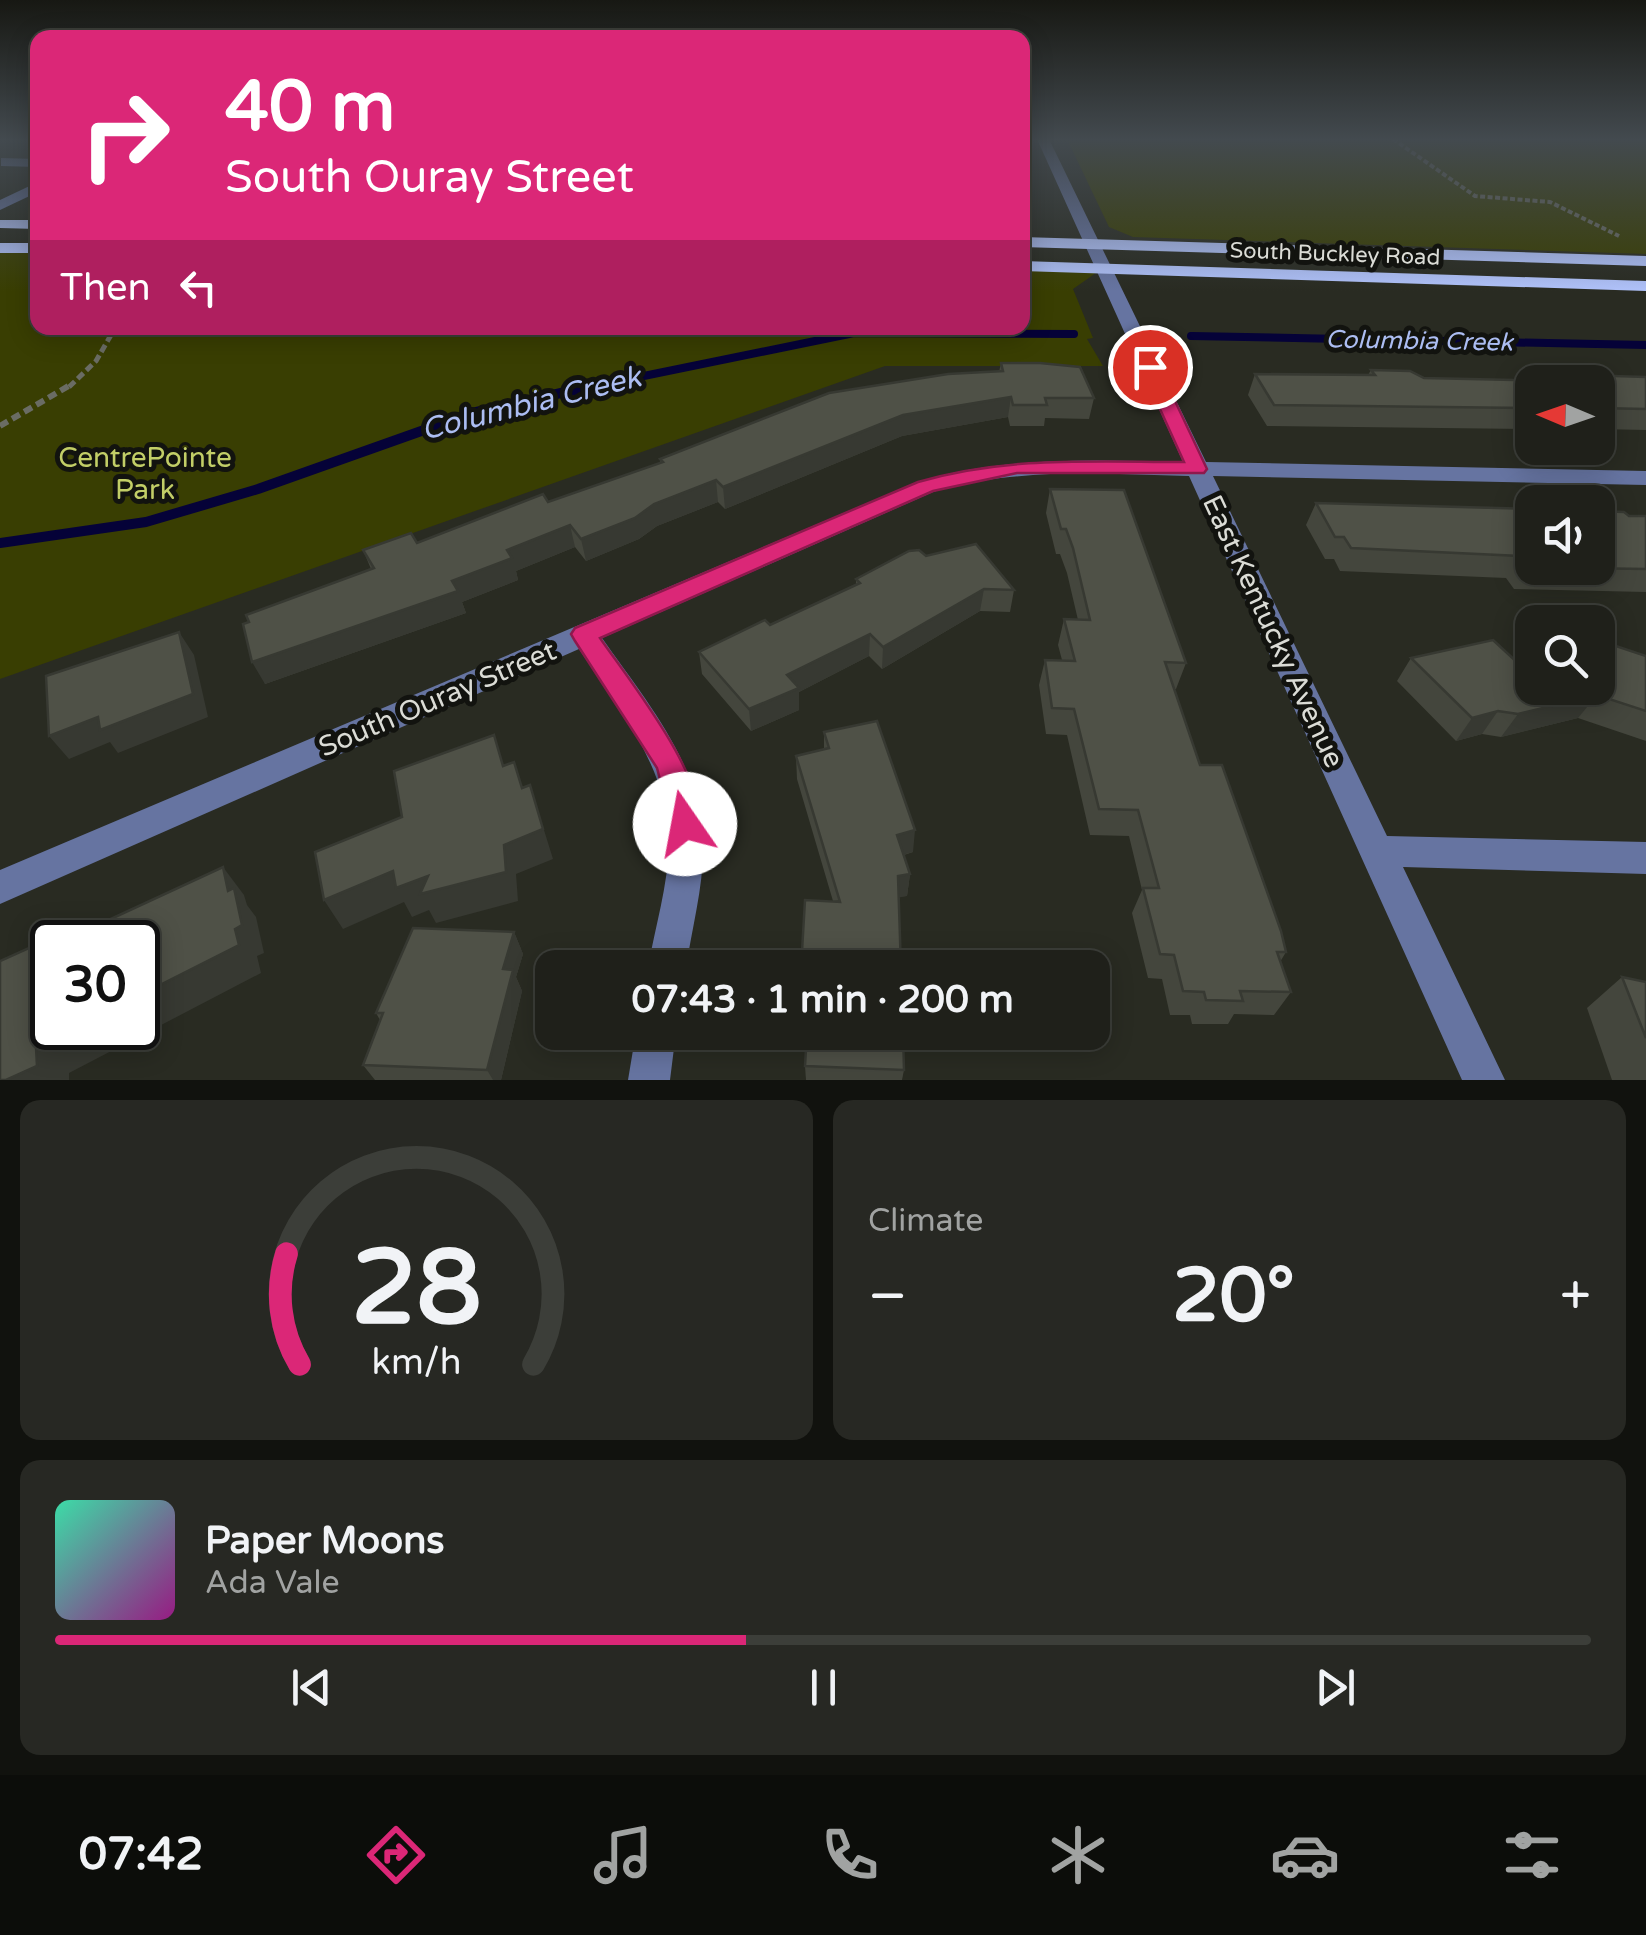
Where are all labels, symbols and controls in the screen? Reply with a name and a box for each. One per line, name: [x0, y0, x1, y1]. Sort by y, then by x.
text: 40 m: [225, 66, 395, 150]
icon: right: [60, 70, 190, 200]
text: South Ouray Street: [225, 151, 634, 205]
street label: South Buckley Road: [1229, 237, 1441, 271]
icon: left: [171, 260, 226, 315]
text: Then: [60, 265, 151, 311]
water label: Columbia Creek: [1325, 324, 1515, 358]
pin: [1108, 325, 1193, 410]
icon: arrive: [1123, 340, 1178, 395]
water label: Columbia Creek: [418, 358, 647, 449]
north arrow: [1515, 365, 1615, 465]
map controls: [1515, 365, 1615, 705]
park label: CentrePointe Park: [58, 441, 232, 507]
button: sound: [1515, 485, 1615, 585]
street label: East Kentucky Avenue: [1195, 490, 1351, 773]
button: search: [1515, 605, 1615, 705]
street label: South Ouray Street: [314, 633, 561, 764]
position arrow: [633, 772, 737, 876]
speed limit sign: 30: [30, 920, 160, 1050]
text: 07:43 · 1 min · 200 m: [631, 977, 1014, 1023]
text: Climate: [868, 1202, 983, 1240]
text: 28: [351, 1227, 482, 1352]
text: 20°: [1172, 1251, 1295, 1341]
text: −: [868, 1264, 907, 1330]
text: +: [1560, 1264, 1591, 1330]
text: km/h: [372, 1341, 461, 1384]
text: Paper Moons: [205, 1518, 445, 1564]
text: Ada Vale: [205, 1564, 340, 1602]
icon: previous: [284, 1660, 339, 1715]
icon: pause: [796, 1660, 851, 1715]
icon: next: [1308, 1660, 1363, 1715]
icon: directions: [361, 1820, 431, 1890]
icon: music: [588, 1820, 658, 1890]
icon: phone: [815, 1820, 885, 1890]
icon: climate: [1043, 1820, 1113, 1890]
icon: car: [1270, 1820, 1340, 1890]
icon: filters: [1497, 1820, 1567, 1890]
text: 07:42: [79, 1828, 203, 1882]

